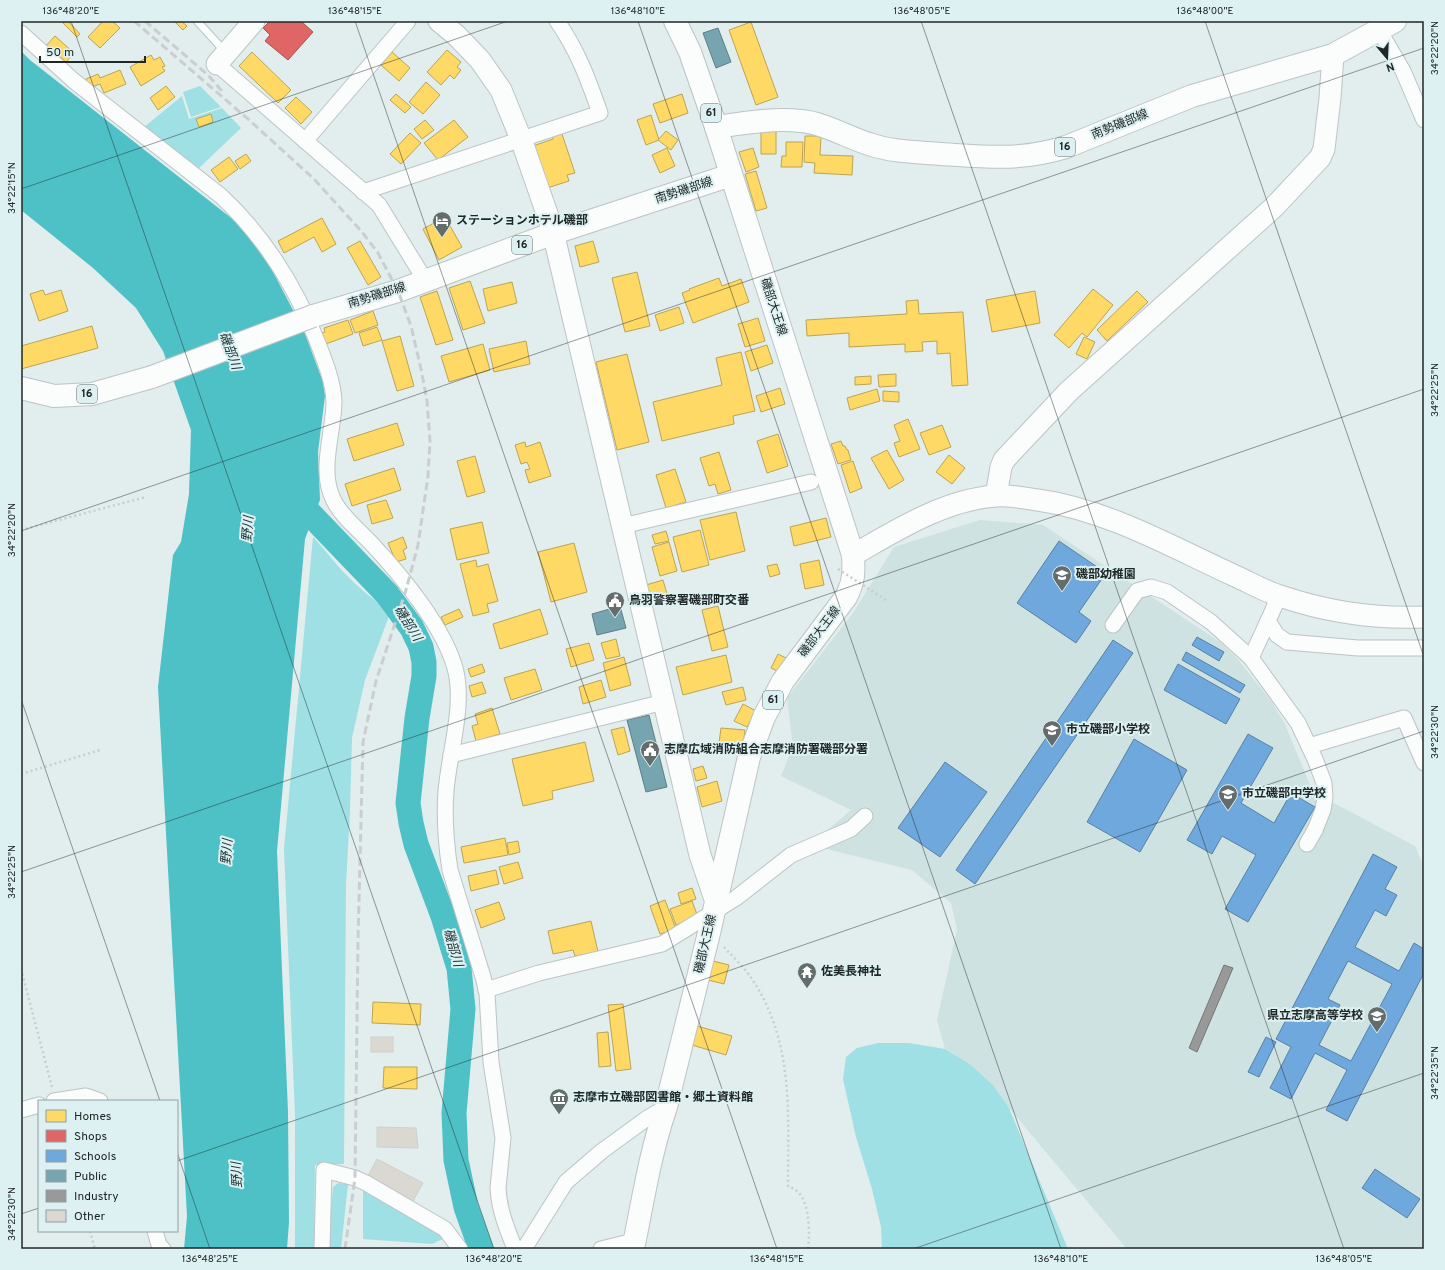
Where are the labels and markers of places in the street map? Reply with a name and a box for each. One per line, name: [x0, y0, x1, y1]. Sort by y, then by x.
hotel icon: ステーションホテル磯部: [431, 210, 453, 238]
place label: ステーションホテル磯部: [456, 213, 588, 229]
school or university icon: 磯部幼稚園: [1051, 564, 1073, 592]
place label: 磯部幼稚園: [1075, 567, 1136, 583]
public building icon: 鳥羽警察署磯部町交番: [604, 590, 626, 618]
place label: 鳥羽警察署磯部町交番: [629, 593, 750, 609]
school or university icon: 市立磯部小学校: [1041, 719, 1063, 747]
place label: 市立磯部小学校: [1066, 722, 1150, 738]
public building icon: 志摩広域消防組合志摩消防署磯部分署: [639, 739, 661, 767]
place label: 志摩広域消防組合志摩消防署磯部分署: [664, 742, 868, 758]
school or university icon: 市立磯部中学校: [1217, 783, 1239, 811]
place label: 市立磯部中学校: [1242, 786, 1326, 802]
temple icon: 佐美長神社: [796, 961, 818, 989]
place label: 佐美長神社: [821, 964, 881, 980]
school or university icon: 県立志摩高等学校: [1366, 1005, 1388, 1033]
place label: 県立志摩高等学校: [1267, 1008, 1363, 1024]
museum icon: 志摩市立磯部図書館・郷土資料館: [548, 1087, 570, 1115]
place label: 志摩市立磯部図書館・郷土資料館: [573, 1090, 753, 1106]

